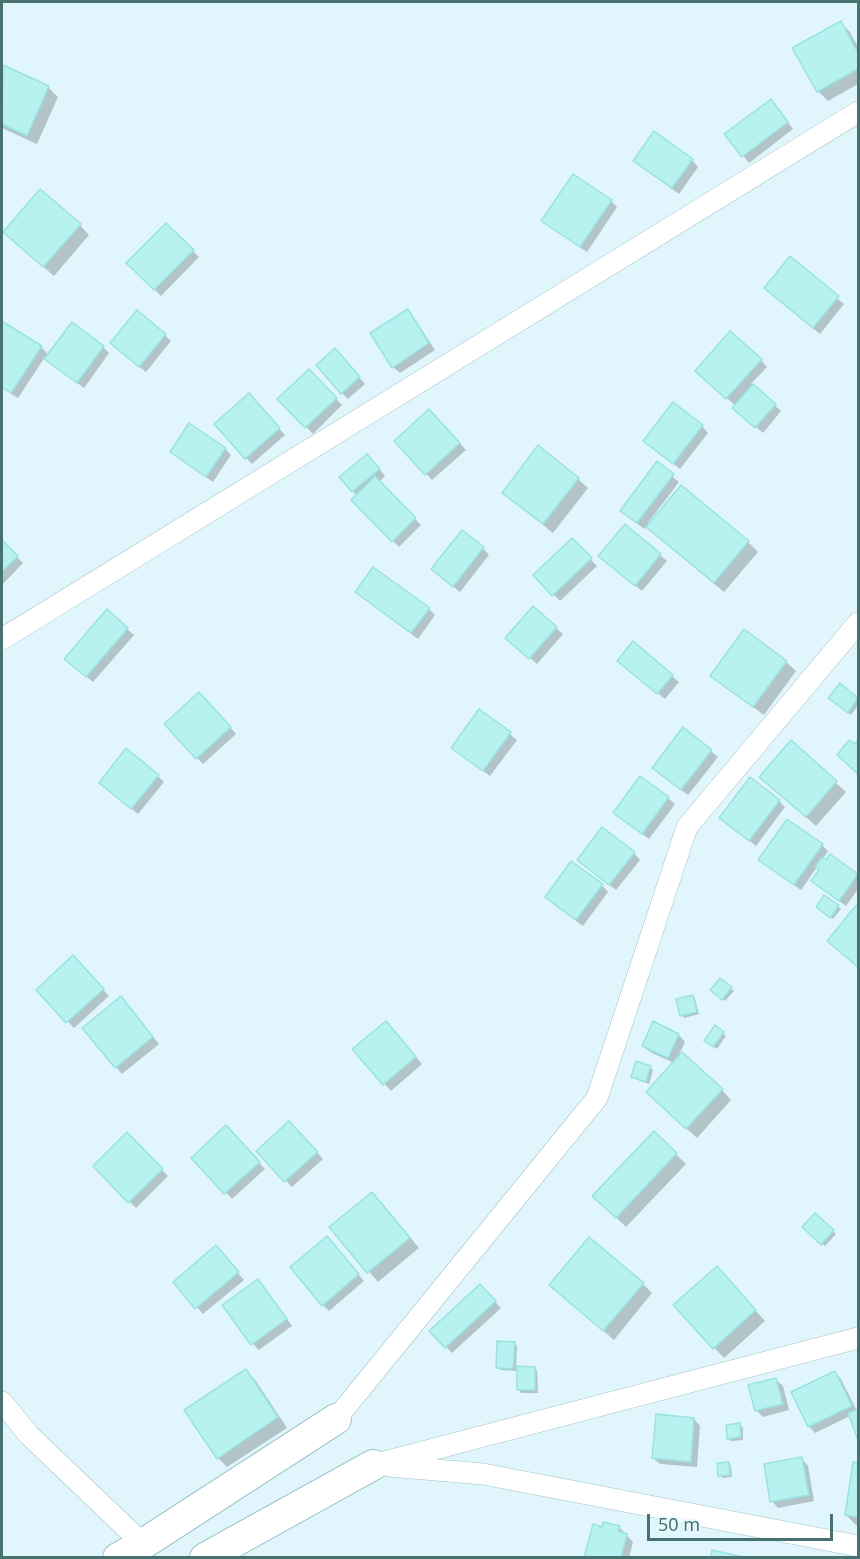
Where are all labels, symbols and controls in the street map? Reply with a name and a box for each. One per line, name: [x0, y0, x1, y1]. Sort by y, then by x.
scale bar: [650, 1502, 836, 1540]
text: 50 m: [658, 1512, 700, 1536]

